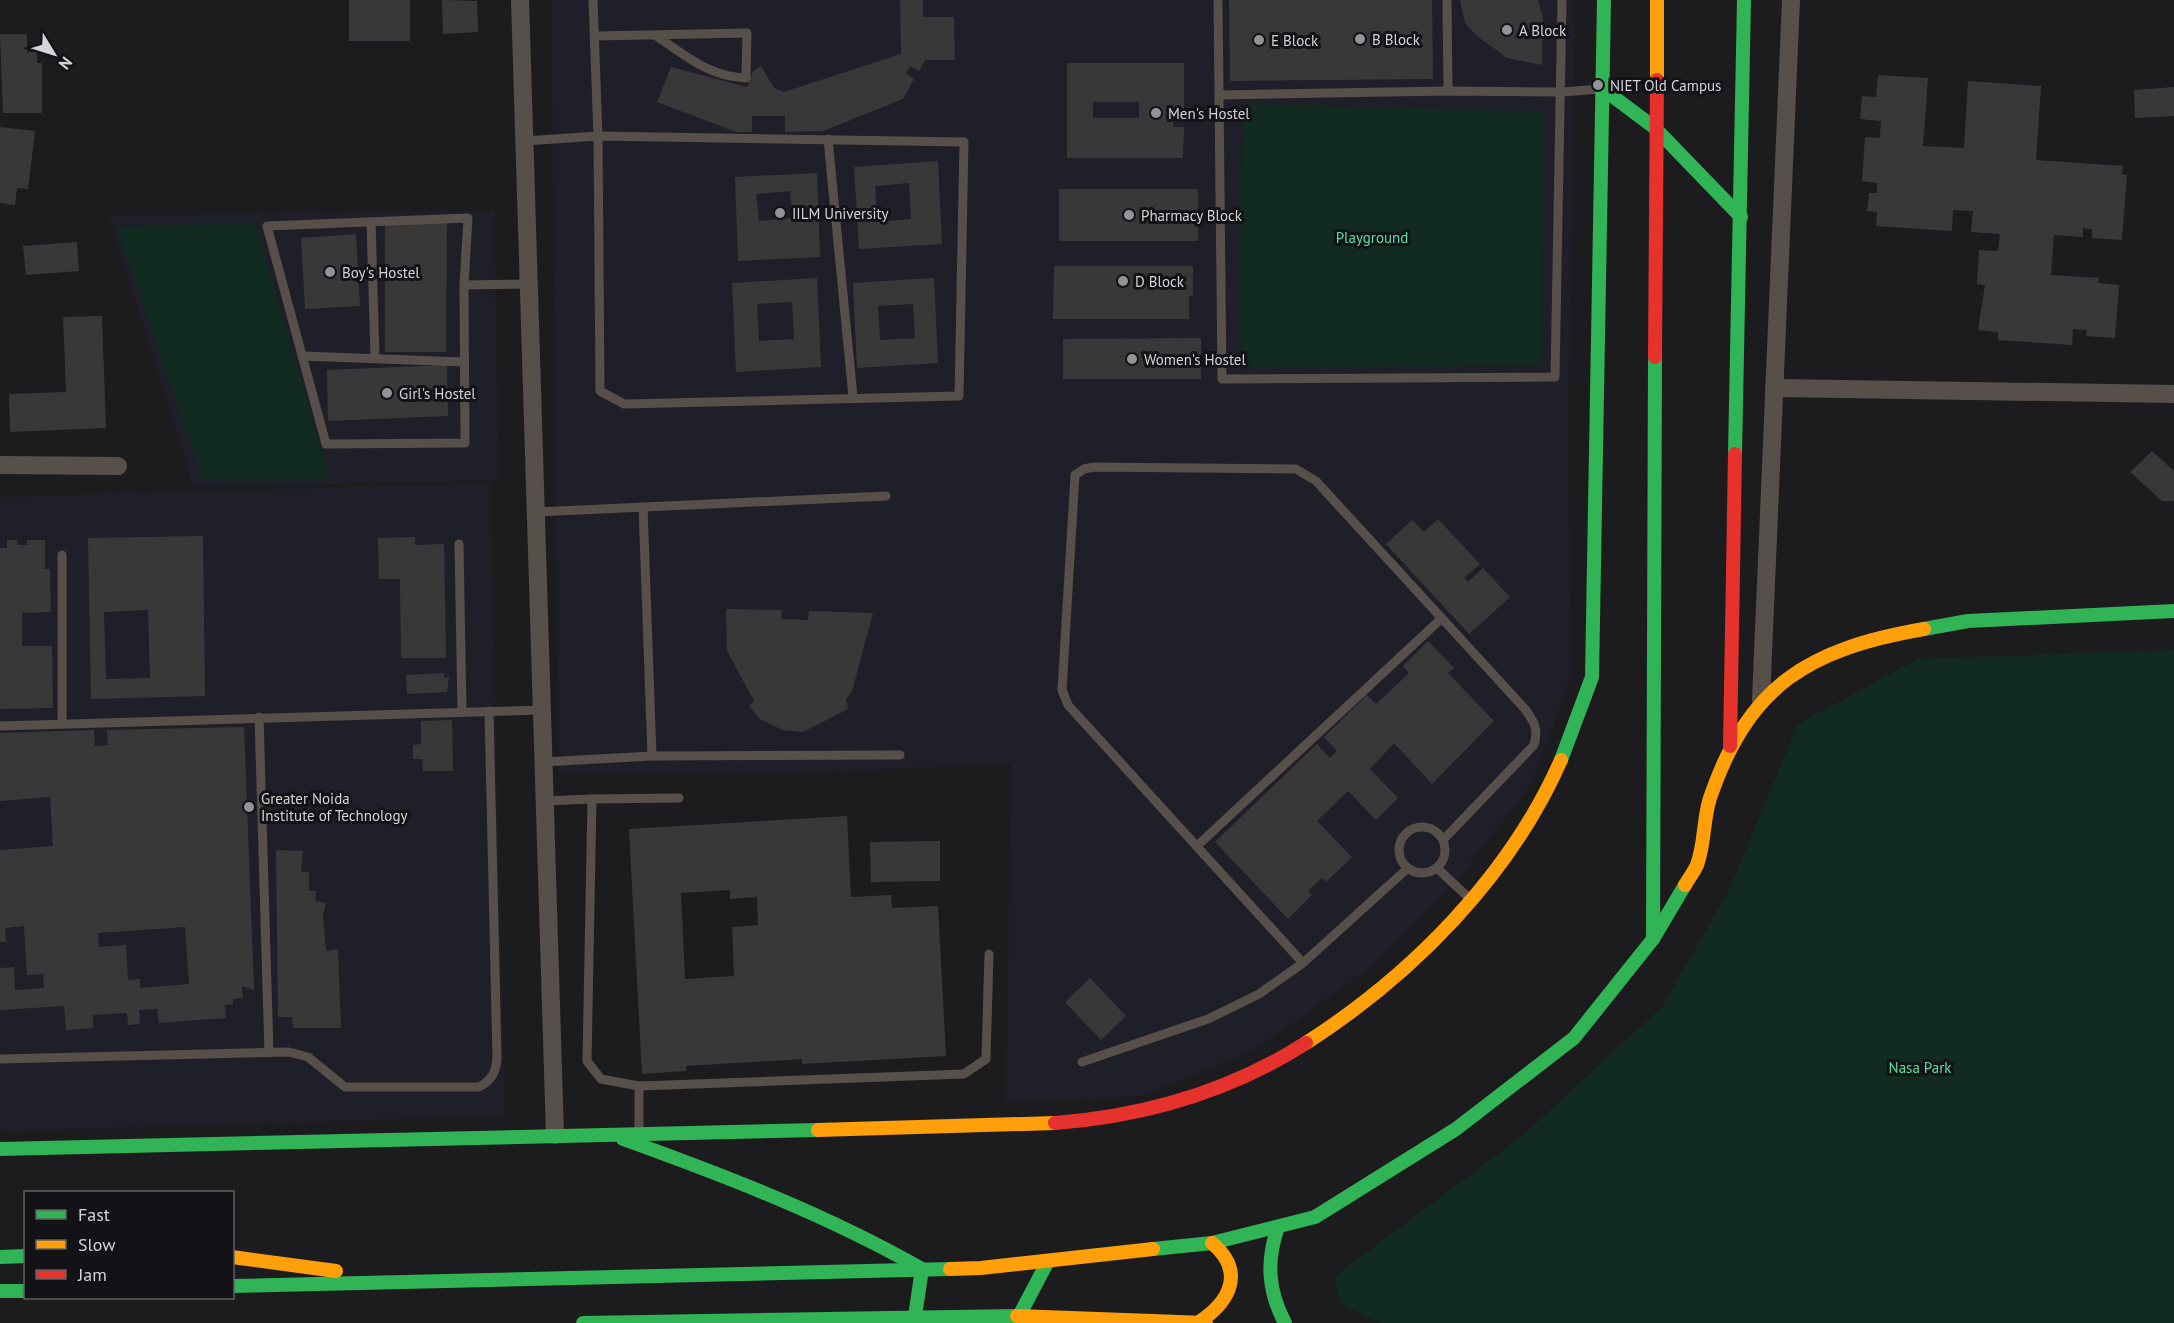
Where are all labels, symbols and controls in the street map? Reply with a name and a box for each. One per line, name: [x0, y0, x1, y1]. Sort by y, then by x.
place label: A Block: [1519, 21, 1567, 40]
marker: A Block: [1500, 23, 1514, 37]
north arrow: [24, 24, 84, 84]
place label: B Block: [1372, 30, 1421, 49]
place label: E Block: [1271, 31, 1319, 50]
marker: B Block: [1353, 32, 1367, 46]
marker: E Block: [1252, 33, 1266, 47]
text: N: [55, 53, 77, 74]
place label: NIET Old Campus: [1610, 76, 1721, 95]
marker: NIET Old Campus: [1591, 78, 1605, 92]
place label: Men's Hostel: [1168, 104, 1250, 123]
marker: Men's Hostel: [1149, 106, 1163, 120]
place label: IILM University: [792, 204, 889, 223]
marker: IILM University: [773, 206, 787, 220]
place label: Pharmacy Block: [1141, 206, 1243, 225]
marker: Pharmacy Block: [1122, 208, 1136, 222]
park label: Playground: [1336, 228, 1408, 247]
place label: Boy's Hostel: [342, 263, 420, 282]
marker: Boy's Hostel: [323, 265, 337, 279]
place label: D Block: [1135, 272, 1185, 291]
marker: D Block: [1116, 274, 1130, 288]
place label: Women's Hostel: [1144, 350, 1246, 369]
marker: Women's Hostel: [1125, 352, 1139, 366]
place label: Girl's Hostel: [399, 384, 476, 403]
marker: Girl's Hostel: [380, 386, 394, 400]
place label: Greater Noida Institute of Technology: [261, 789, 407, 825]
marker: Greater Noida Institute of Technology: [242, 800, 256, 814]
park label: Nasa Park: [1889, 1058, 1952, 1077]
legend: [24, 1191, 234, 1299]
text: Fast: [78, 1203, 110, 1226]
text: Slow: [78, 1233, 116, 1256]
text: Jam: [77, 1263, 107, 1286]

